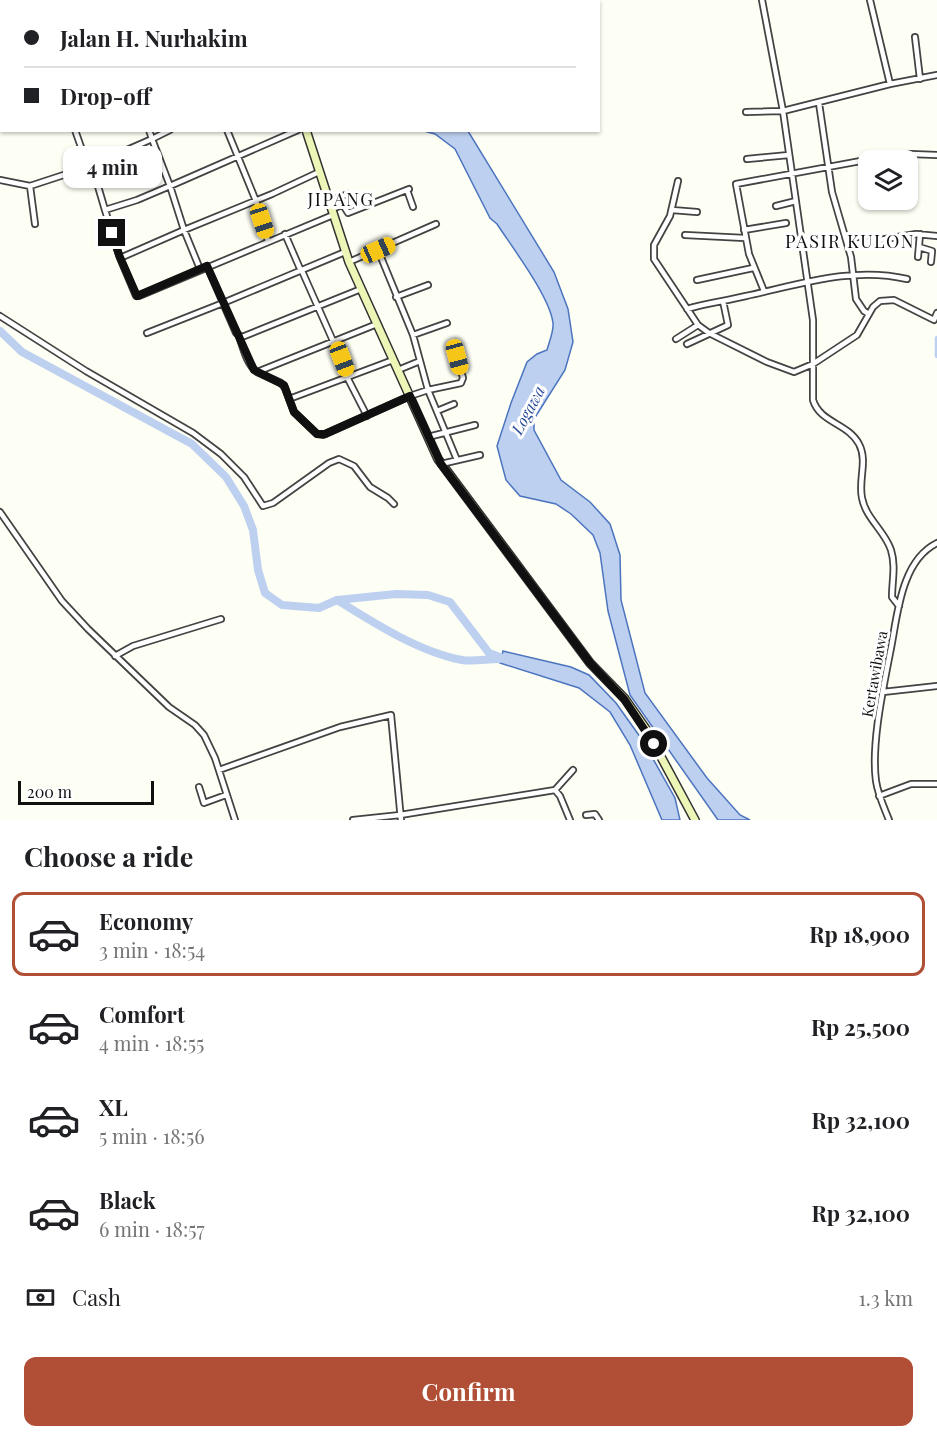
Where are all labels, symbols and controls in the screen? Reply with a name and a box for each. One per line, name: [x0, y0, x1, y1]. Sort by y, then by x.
text: Jalan H. Nurhakim: [60, 23, 248, 53]
text: Drop-off: [60, 81, 151, 111]
callout: 4 min: [63, 146, 162, 188]
map controls: [858, 150, 918, 210]
button: layers: [858, 150, 918, 210]
text: 4 min: [87, 153, 138, 180]
district label: JIPANG: [307, 187, 374, 211]
car: [248, 201, 276, 241]
route end: [98, 219, 125, 246]
district label: PASIR KULON: [785, 229, 915, 253]
car: [358, 234, 398, 266]
car: [444, 337, 470, 377]
car: [327, 339, 357, 379]
water label: Logawa: [506, 382, 549, 439]
street label: Kertawibawa: [857, 628, 892, 719]
route start: [640, 730, 667, 757]
scale bar: [18, 778, 154, 806]
text: 200 m: [27, 781, 72, 802]
text: Choose a ride: [24, 838, 193, 874]
text: Economy: [99, 906, 193, 936]
icon: car: [27, 907, 81, 961]
text: Rp 18,900: [809, 919, 910, 949]
text: 3 min · 18:54: [99, 936, 205, 963]
text: Comfort: [99, 999, 185, 1029]
icon: car: [27, 1000, 81, 1054]
text: Rp 25,500: [811, 1012, 910, 1042]
text: 4 min · 18:55: [99, 1029, 204, 1056]
text: XL: [99, 1092, 128, 1122]
icon: car: [27, 1093, 81, 1147]
text: Rp 32,100: [812, 1105, 910, 1135]
text: 5 min · 18:56: [99, 1122, 205, 1149]
text: Black: [99, 1185, 156, 1215]
icon: car: [27, 1186, 81, 1240]
text: Rp 32,100: [812, 1198, 910, 1228]
text: 6 min · 18:57: [99, 1215, 205, 1242]
icon: cash: [24, 1281, 57, 1314]
text: Cash: [72, 1282, 121, 1312]
text: 1.3 km: [858, 1284, 913, 1311]
button: Confirm: [24, 1357, 913, 1426]

